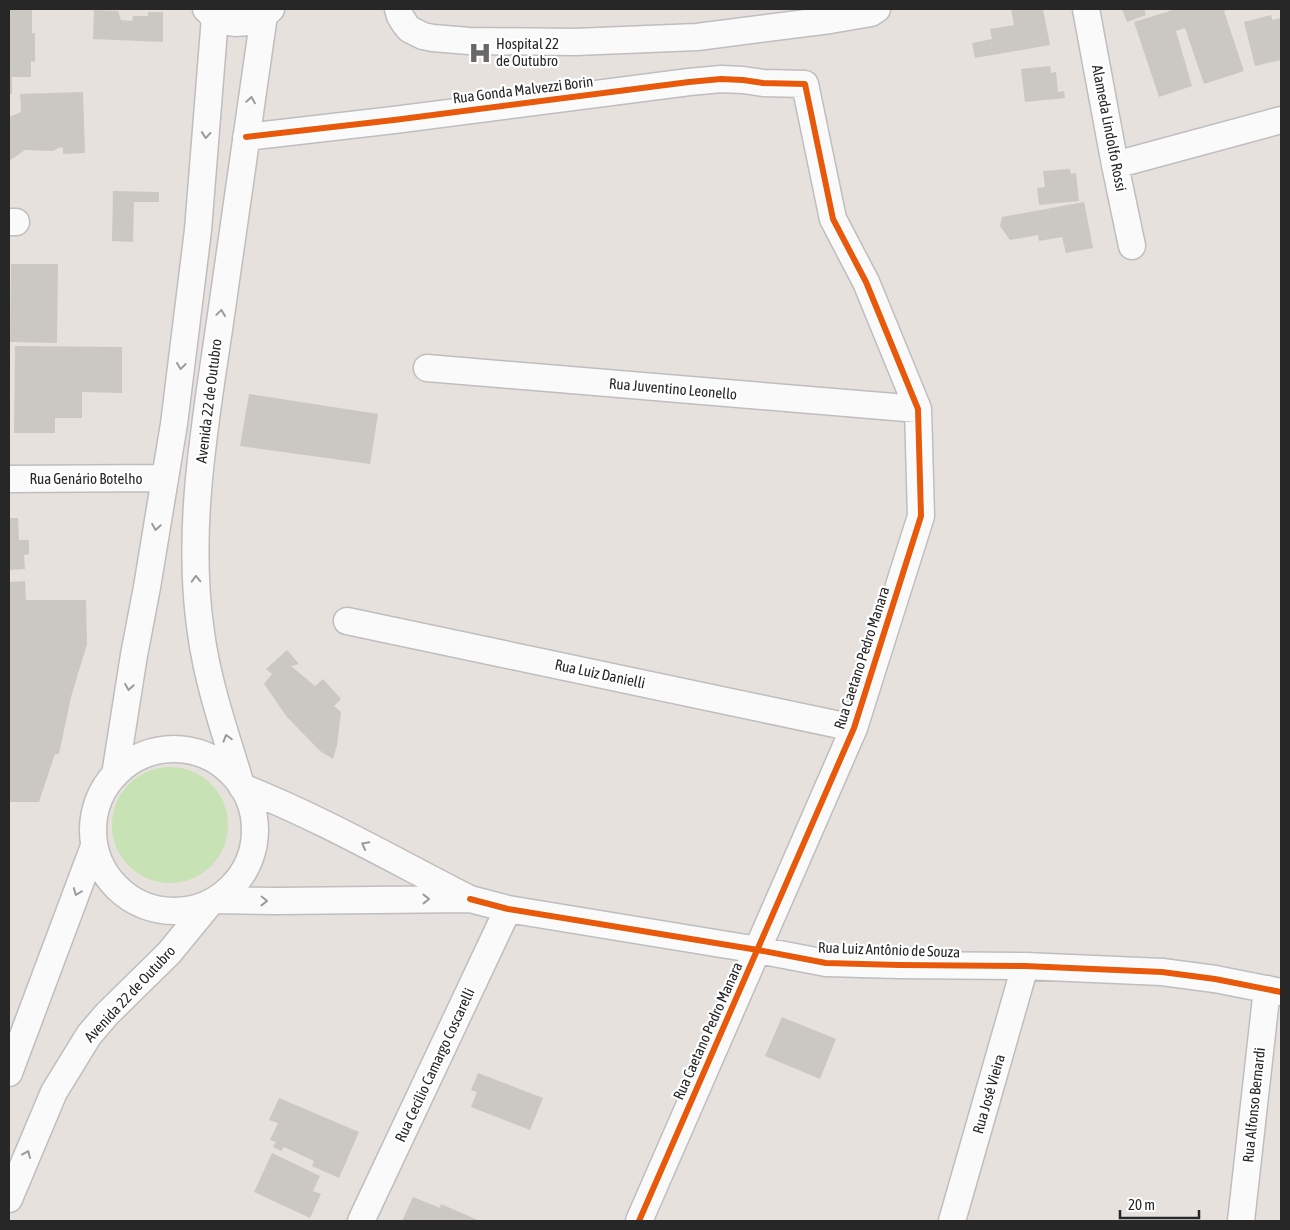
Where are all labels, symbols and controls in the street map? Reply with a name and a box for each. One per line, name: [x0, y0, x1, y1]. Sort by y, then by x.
place label: Hospital 22 de Outubro: [496, 35, 559, 69]
hospital icon: Hospital 22 de Outubro: [467, 40, 493, 66]
street label: Alameda Lindolfo Rossi: [1089, 63, 1130, 193]
street label: Rua Gonda Malvezzi Borin: [452, 72, 594, 107]
one-way arrow: [246, 96, 256, 105]
one-way arrow: [200, 132, 211, 140]
one-way arrow: [215, 309, 226, 317]
street label: Avenida 22 de Outubro: [192, 338, 225, 464]
one-way arrow: [176, 363, 187, 371]
street label: Rua Juventino Leonello: [608, 374, 738, 403]
street label: Rua Genário Botelho: [29, 470, 143, 487]
one-way arrow: [152, 523, 162, 531]
one-way arrow: [191, 575, 202, 583]
street label: Rua Caetano Pedro Manara: [830, 584, 893, 731]
street label: Rua Luiz Danielli: [553, 656, 647, 691]
one-way arrow: [124, 683, 135, 691]
one-way arrow: [223, 734, 233, 743]
one-way arrow: [361, 841, 370, 851]
one-way arrow: [73, 887, 83, 895]
one-way arrow: [423, 894, 431, 904]
one-way arrow: [260, 896, 268, 906]
street label: Rua Luiz Antônio de Souza: [818, 939, 960, 960]
street label: Avenida 22 de Outubro: [81, 942, 179, 1045]
street label: Rua Caetano Pedro Manara: [669, 959, 746, 1102]
street label: Rua Cecílio Camargo Coscarelli: [391, 985, 478, 1144]
street label: Rua Alfonso Bernardi: [1239, 1047, 1268, 1163]
street label: Rua José Vieira: [969, 1052, 1008, 1136]
one-way arrow: [21, 1150, 32, 1159]
scale bar: [1120, 1188, 1199, 1220]
text: 20 m: [1128, 1196, 1155, 1213]

